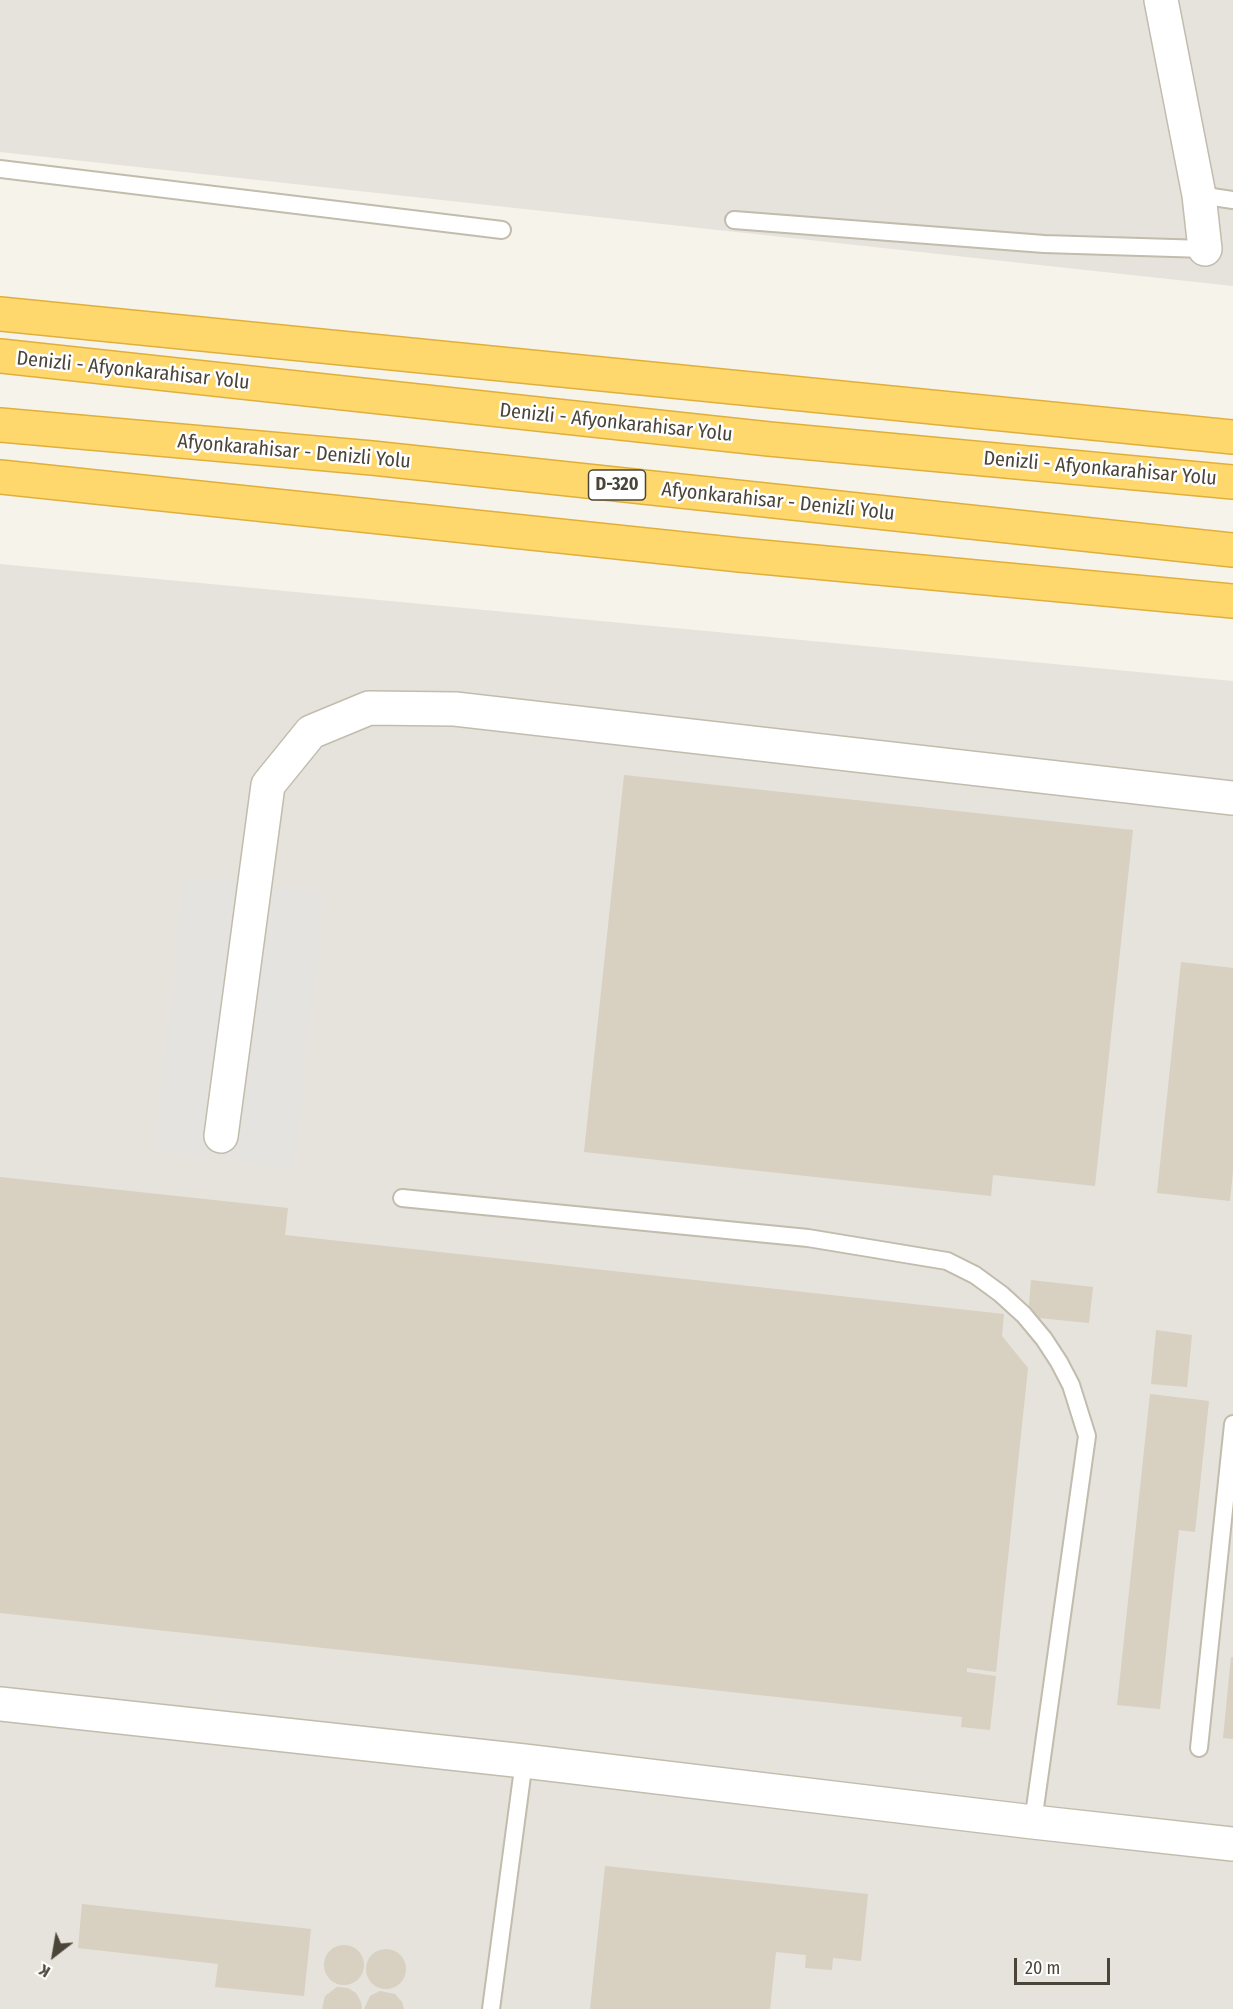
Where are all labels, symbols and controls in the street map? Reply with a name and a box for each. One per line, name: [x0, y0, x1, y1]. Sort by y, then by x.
street label: Denizli - Afyonkarahisar Yolu: [15, 347, 251, 395]
street label: Denizli - Afyonkarahisar Yolu: [498, 399, 734, 447]
street label: Afyonkarahisar - Denizli Yolu: [176, 430, 412, 474]
street label: Denizli - Afyonkarahisar Yolu: [982, 447, 1218, 491]
road number: D-320: [588, 470, 646, 500]
street label: Afyonkarahisar - Denizli Yolu: [660, 478, 896, 526]
north arrow: [24, 1925, 84, 1985]
scale bar: [1017, 1946, 1113, 1984]
text: 20 m: [1025, 1957, 1060, 1979]
text: K: [36, 1960, 53, 1981]

